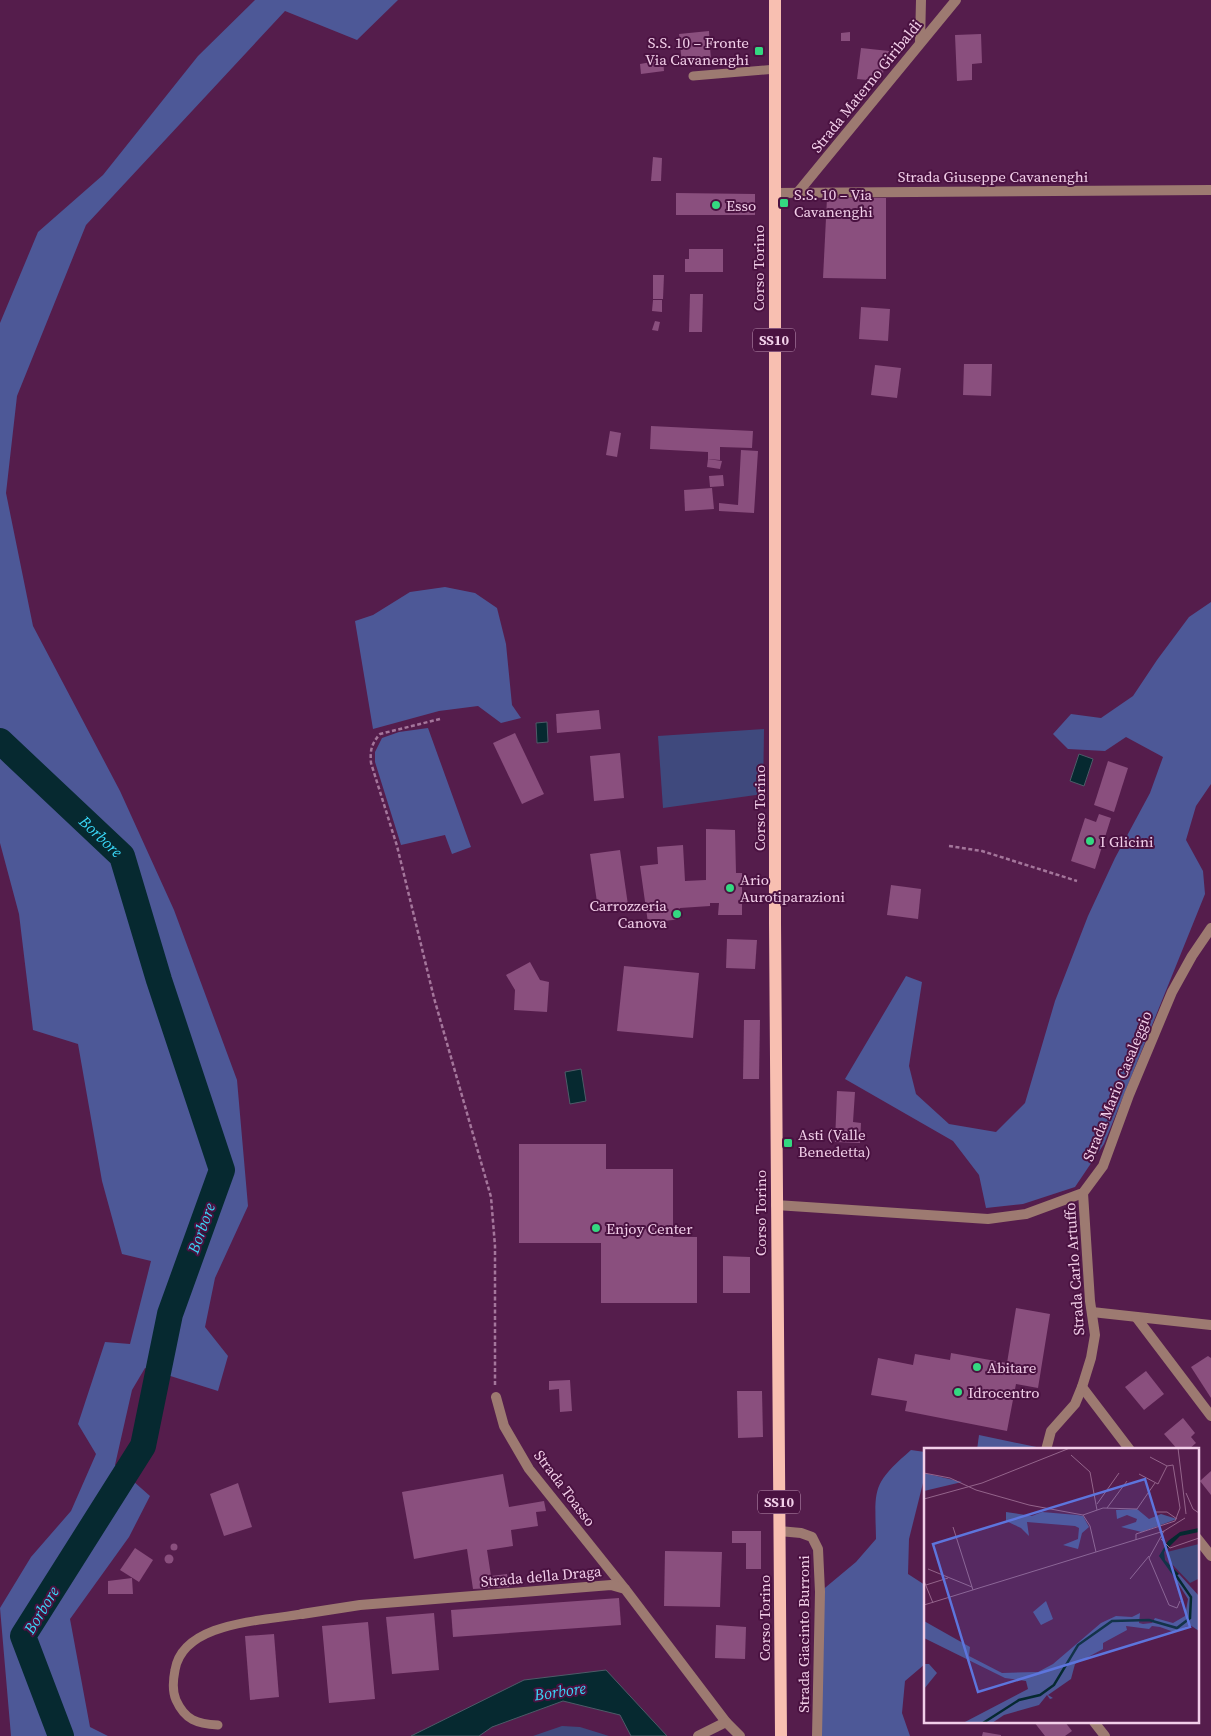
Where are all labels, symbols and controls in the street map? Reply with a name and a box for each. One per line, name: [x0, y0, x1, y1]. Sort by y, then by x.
street label: Strada Materno Giribaldi: [806, 15, 926, 157]
place label: S.S. 10 – Fronte Via Cavanenghi: [645, 32, 749, 70]
marker: S.S. 10 – Fronte Via Cavanenghi: [753, 45, 765, 57]
street label: Strada Giuseppe Cavanenghi: [898, 166, 1088, 187]
place label: S.S. 10 – Via Cavanenghi: [794, 184, 873, 222]
place label: Esso: [726, 195, 756, 216]
marker: S.S. 10 – Via Cavanenghi: [778, 197, 790, 209]
marker: Esso: [710, 199, 722, 211]
street label: Corso Torino: [748, 225, 769, 311]
road number: SS10: [753, 328, 795, 352]
street label: Corso Torino: [749, 765, 770, 851]
water label: Borbore: [74, 810, 128, 863]
place label: I Glicini: [1100, 831, 1154, 852]
marker: I Glicini: [1084, 835, 1096, 847]
place label: Ario Aurotiparazioni: [740, 869, 845, 907]
marker: Ario Aurotiparazioni: [724, 882, 736, 894]
place label: Carrozzeria Canova: [589, 895, 667, 933]
marker: Carrozzeria Canova: [671, 908, 683, 920]
street label: Strada Mario Casaleggio: [1077, 1008, 1157, 1164]
place label: Asti (Valle Benedetta): [798, 1124, 871, 1162]
marker: Asti (Valle Benedetta): [782, 1137, 794, 1149]
street label: Corso Torino: [750, 1170, 771, 1256]
water label: Borbore: [181, 1199, 220, 1257]
street label: Strada Carlo Artuffo: [1059, 1202, 1089, 1336]
place label: Enjoy Center: [606, 1218, 693, 1239]
marker: Enjoy Center: [590, 1222, 602, 1234]
place label: Abitare: [987, 1357, 1037, 1378]
marker: Abitare: [971, 1361, 983, 1373]
place label: Idrocentro: [968, 1382, 1040, 1403]
marker: Idrocentro: [952, 1386, 964, 1398]
street label: Strada Toasso: [529, 1446, 601, 1530]
inset map: [924, 1448, 1198, 1724]
road number: SS10: [758, 1490, 800, 1514]
street label: Strada Giacinto Burroni: [793, 1555, 814, 1713]
street label: Strada della Draga: [480, 1560, 603, 1592]
street label: Corso Torino: [754, 1575, 775, 1661]
water label: Borbore: [18, 1582, 64, 1639]
water label: Borbore: [532, 1676, 588, 1706]

